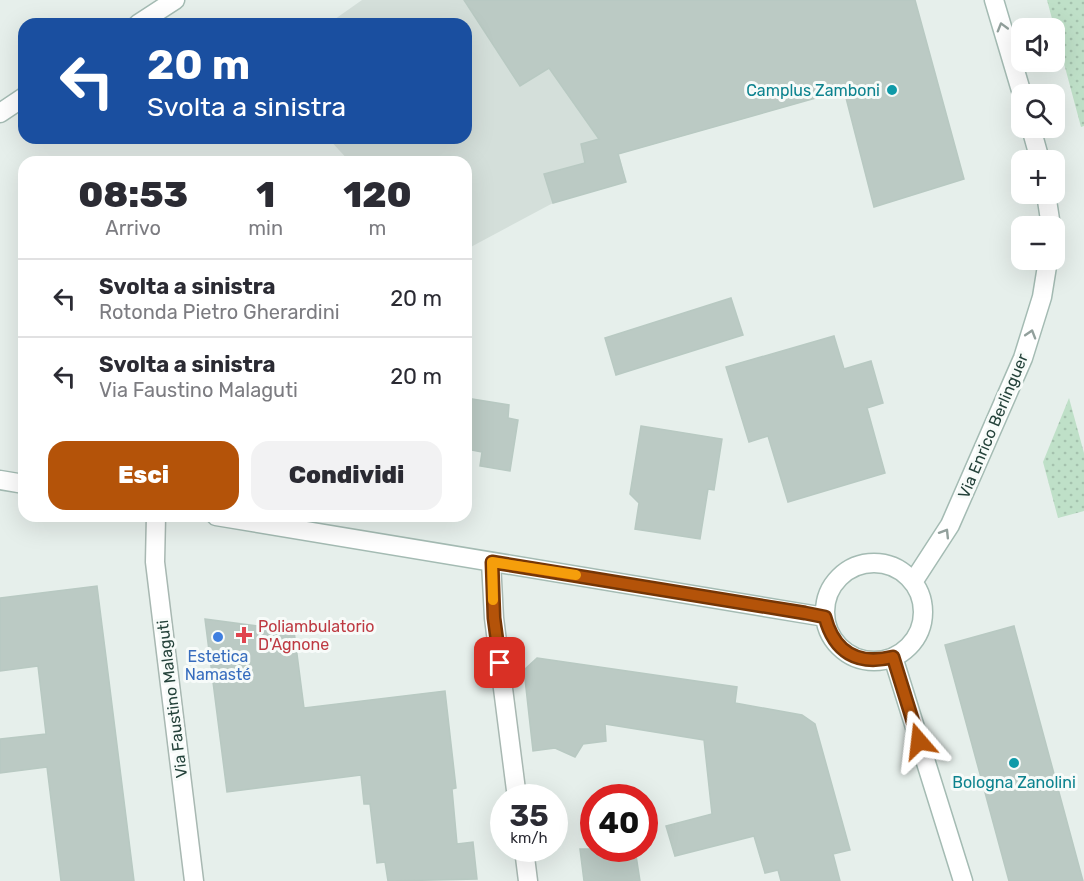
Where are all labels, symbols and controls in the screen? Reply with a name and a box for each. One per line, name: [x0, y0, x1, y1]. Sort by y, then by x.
map controls: [1011, 18, 1065, 270]
button: sound: [1011, 18, 1065, 72]
one-way arrow: [997, 22, 1009, 33]
text: 20 m: [147, 40, 250, 90]
icon: left: [48, 42, 126, 120]
place label: Camplus Zamboni: [746, 81, 880, 100]
marker: Camplus Zamboni: [885, 83, 899, 97]
button: search: [1011, 84, 1065, 138]
text: Svolta a sinistra: [147, 91, 346, 123]
button: +: [1011, 150, 1065, 204]
text: 08:53: [78, 173, 188, 216]
text: 1: [256, 173, 275, 216]
text: 120: [343, 173, 412, 216]
text: Arrivo: [105, 216, 161, 240]
text: min: [248, 216, 283, 240]
text: m: [369, 216, 386, 240]
button: −: [1011, 216, 1065, 270]
text: Svolta a sinistra: [99, 273, 276, 300]
icon: left: [48, 282, 81, 315]
text: 20 m: [390, 285, 442, 312]
text: Rotonda Pietro Gherardini: [99, 300, 340, 324]
one-way arrow: [1023, 329, 1036, 340]
text: Svolta a sinistra: [99, 351, 276, 378]
street label: Via Enrico Berlinguer: [954, 351, 1032, 501]
icon: left: [48, 360, 81, 393]
text: 20 m: [390, 363, 442, 390]
text: Via Faustino Malaguti: [99, 378, 298, 402]
button: Esci: [48, 441, 239, 510]
button: Condividi: [251, 441, 442, 510]
one-way arrow: [938, 528, 949, 539]
place label: Poliambulatorio D'Agnone: [258, 617, 375, 654]
street label: Via Faustino Malaguti: [153, 619, 191, 779]
marker: Poliambulatorio D'Agnone: [235, 626, 253, 644]
marker: Estetica Namasté: [211, 630, 225, 644]
pin: [474, 637, 525, 688]
icon: arrive: [483, 646, 516, 679]
place label: Estetica Namasté: [185, 647, 251, 684]
position arrow: [887, 709, 951, 773]
marker: Bologna Zanolini: [1007, 756, 1021, 770]
place label: Bologna Zanolini: [952, 773, 1076, 792]
speed limit sign: 40: [580, 784, 658, 862]
text: 35: [509, 798, 549, 834]
text: km/h: [510, 829, 548, 847]

